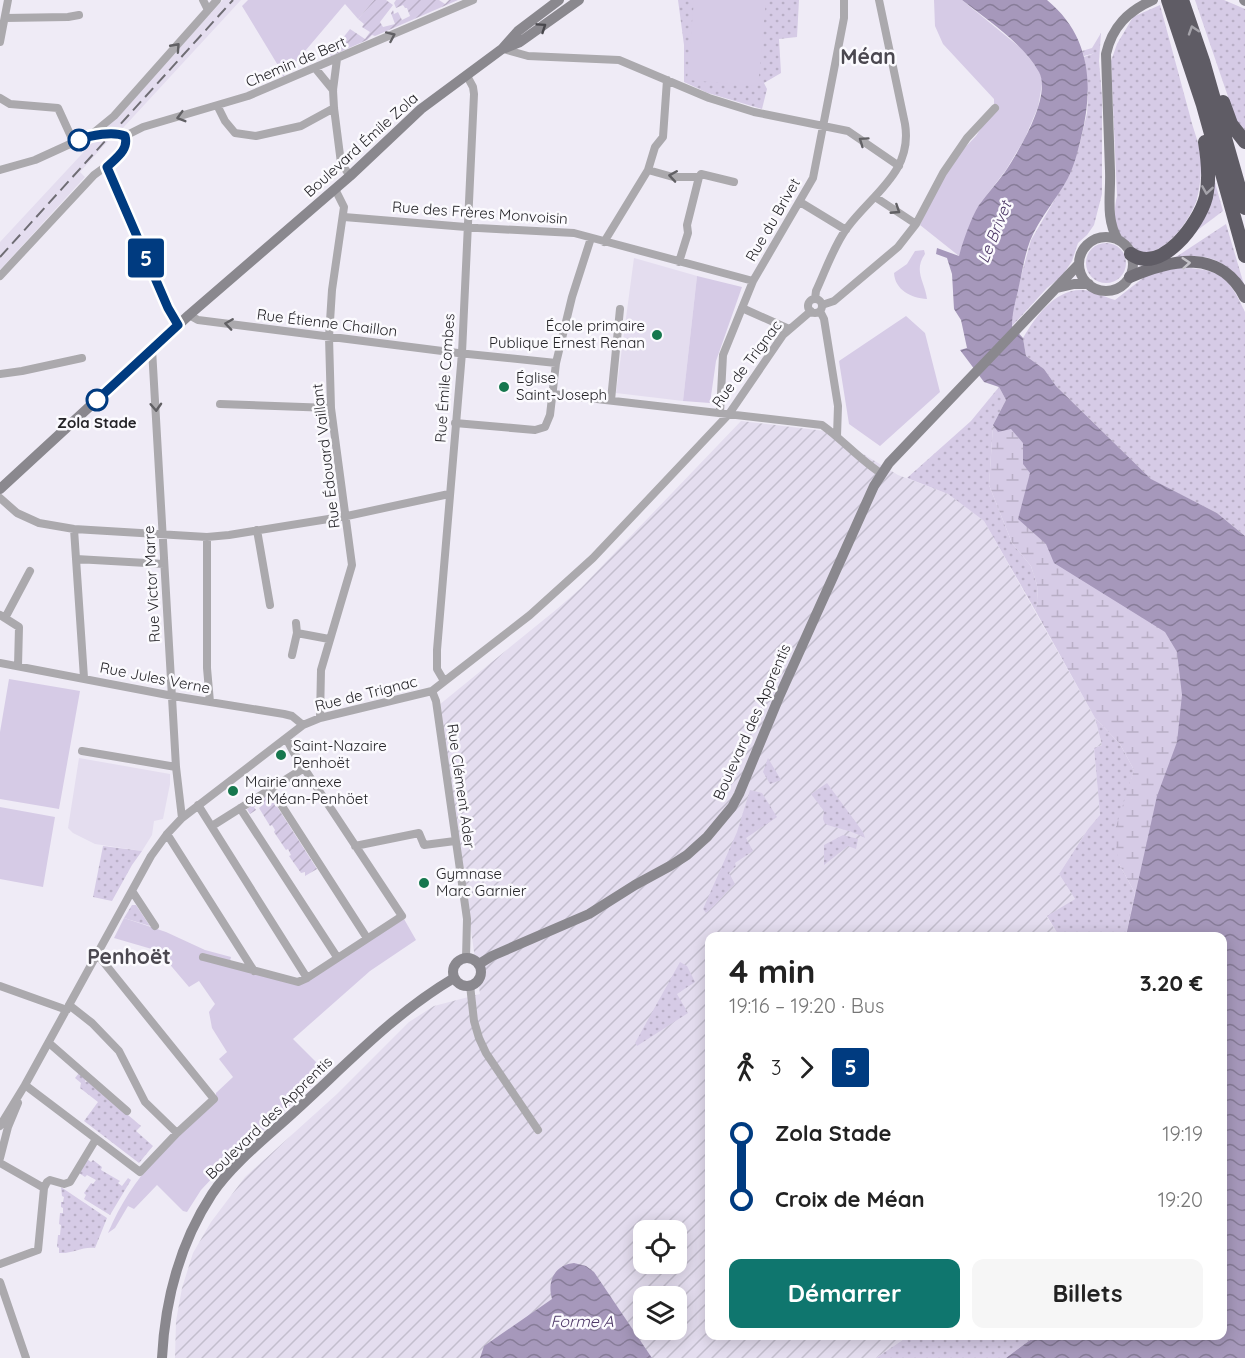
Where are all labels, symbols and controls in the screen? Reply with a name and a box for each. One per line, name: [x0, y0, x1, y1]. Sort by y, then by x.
one-way arrow: [535, 23, 546, 34]
one-way arrow: [1187, 25, 1200, 36]
one-way arrow: [385, 31, 396, 43]
street label: Chemin de Bert: [243, 32, 349, 91]
one-way arrow: [169, 43, 180, 53]
district label: Méan: [840, 43, 896, 69]
street label: Boulevard Émile Zola: [300, 88, 422, 201]
one-way arrow: [176, 110, 187, 122]
unlabelled marker: [68, 129, 90, 151]
one-way arrow: [859, 137, 870, 148]
one-way arrow: [668, 170, 678, 182]
street label: Rue du Brivet: [741, 175, 804, 265]
one-way arrow: [1201, 185, 1213, 194]
street label: Rue des Frères Monvoisin: [392, 197, 569, 228]
water label: Le Brivet: [973, 197, 1016, 266]
one-way arrow: [889, 203, 900, 214]
line badge: 5: [126, 238, 166, 278]
text: 5: [140, 245, 152, 271]
one-way arrow: [1182, 257, 1191, 270]
street label: Rue Étienne Chaillon: [256, 304, 398, 341]
street label: Rue Émile Combes: [431, 313, 458, 443]
place label: École primaire Publique Ernest Renan: [489, 316, 645, 352]
street label: Rue de Trignac: [708, 316, 786, 411]
one-way arrow: [225, 318, 234, 330]
marker: École primaire Publique Ernest Renan: [650, 328, 664, 342]
place label: Église Saint-Joseph: [516, 368, 607, 404]
marker: Église Saint-Joseph: [497, 380, 511, 394]
street label: Rue Édouard Vaillant: [307, 383, 344, 530]
marker: Zola Stade: [86, 389, 108, 411]
one-way arrow: [149, 403, 162, 412]
place label: Zola Stade: [57, 413, 137, 432]
street label: Rue Victor Marre: [139, 525, 164, 643]
street label: Boulevard des Apprentis: [708, 641, 795, 803]
street label: Rue Jules Verne: [98, 657, 212, 698]
street label: Rue de Trignac: [313, 672, 419, 715]
street label: Rue Clément Ader: [443, 722, 480, 850]
place label: Saint-Nazaire Penhoët: [293, 736, 387, 772]
marker: Saint-Nazaire Penhoët: [274, 748, 288, 762]
place label: Mairie annexe de Méan-Penhöet: [245, 772, 368, 808]
marker: Mairie annexe de Méan-Penhöet: [226, 784, 240, 798]
place label: Gymnase Marc Garnier: [436, 864, 527, 900]
marker: Gymnase Marc Garnier: [417, 876, 431, 890]
district label: Penhoët: [87, 943, 171, 969]
text: 4 min: [729, 950, 816, 991]
text: 3.20 €: [1140, 969, 1203, 997]
text: 19:16 – 19:20 · Bus: [729, 993, 884, 1018]
icon: walk: [729, 1051, 762, 1084]
icon: forward: [790, 1051, 823, 1084]
street label: Boulevard des Apprentis: [201, 1052, 336, 1183]
text: 5: [844, 1054, 857, 1080]
text: 3: [771, 1055, 781, 1080]
text: Zola Stade: [775, 1119, 892, 1147]
text: 19:19: [1162, 1121, 1203, 1146]
text: Croix de Méan: [775, 1185, 925, 1213]
text: 19:20: [1158, 1187, 1203, 1212]
map controls: [633, 1220, 687, 1340]
button: locate: [633, 1220, 687, 1274]
button: Démarrer: [729, 1259, 960, 1328]
button: Billets: [972, 1259, 1203, 1328]
button: layers: [633, 1286, 687, 1340]
water label: Forme A: [551, 1311, 614, 1331]

